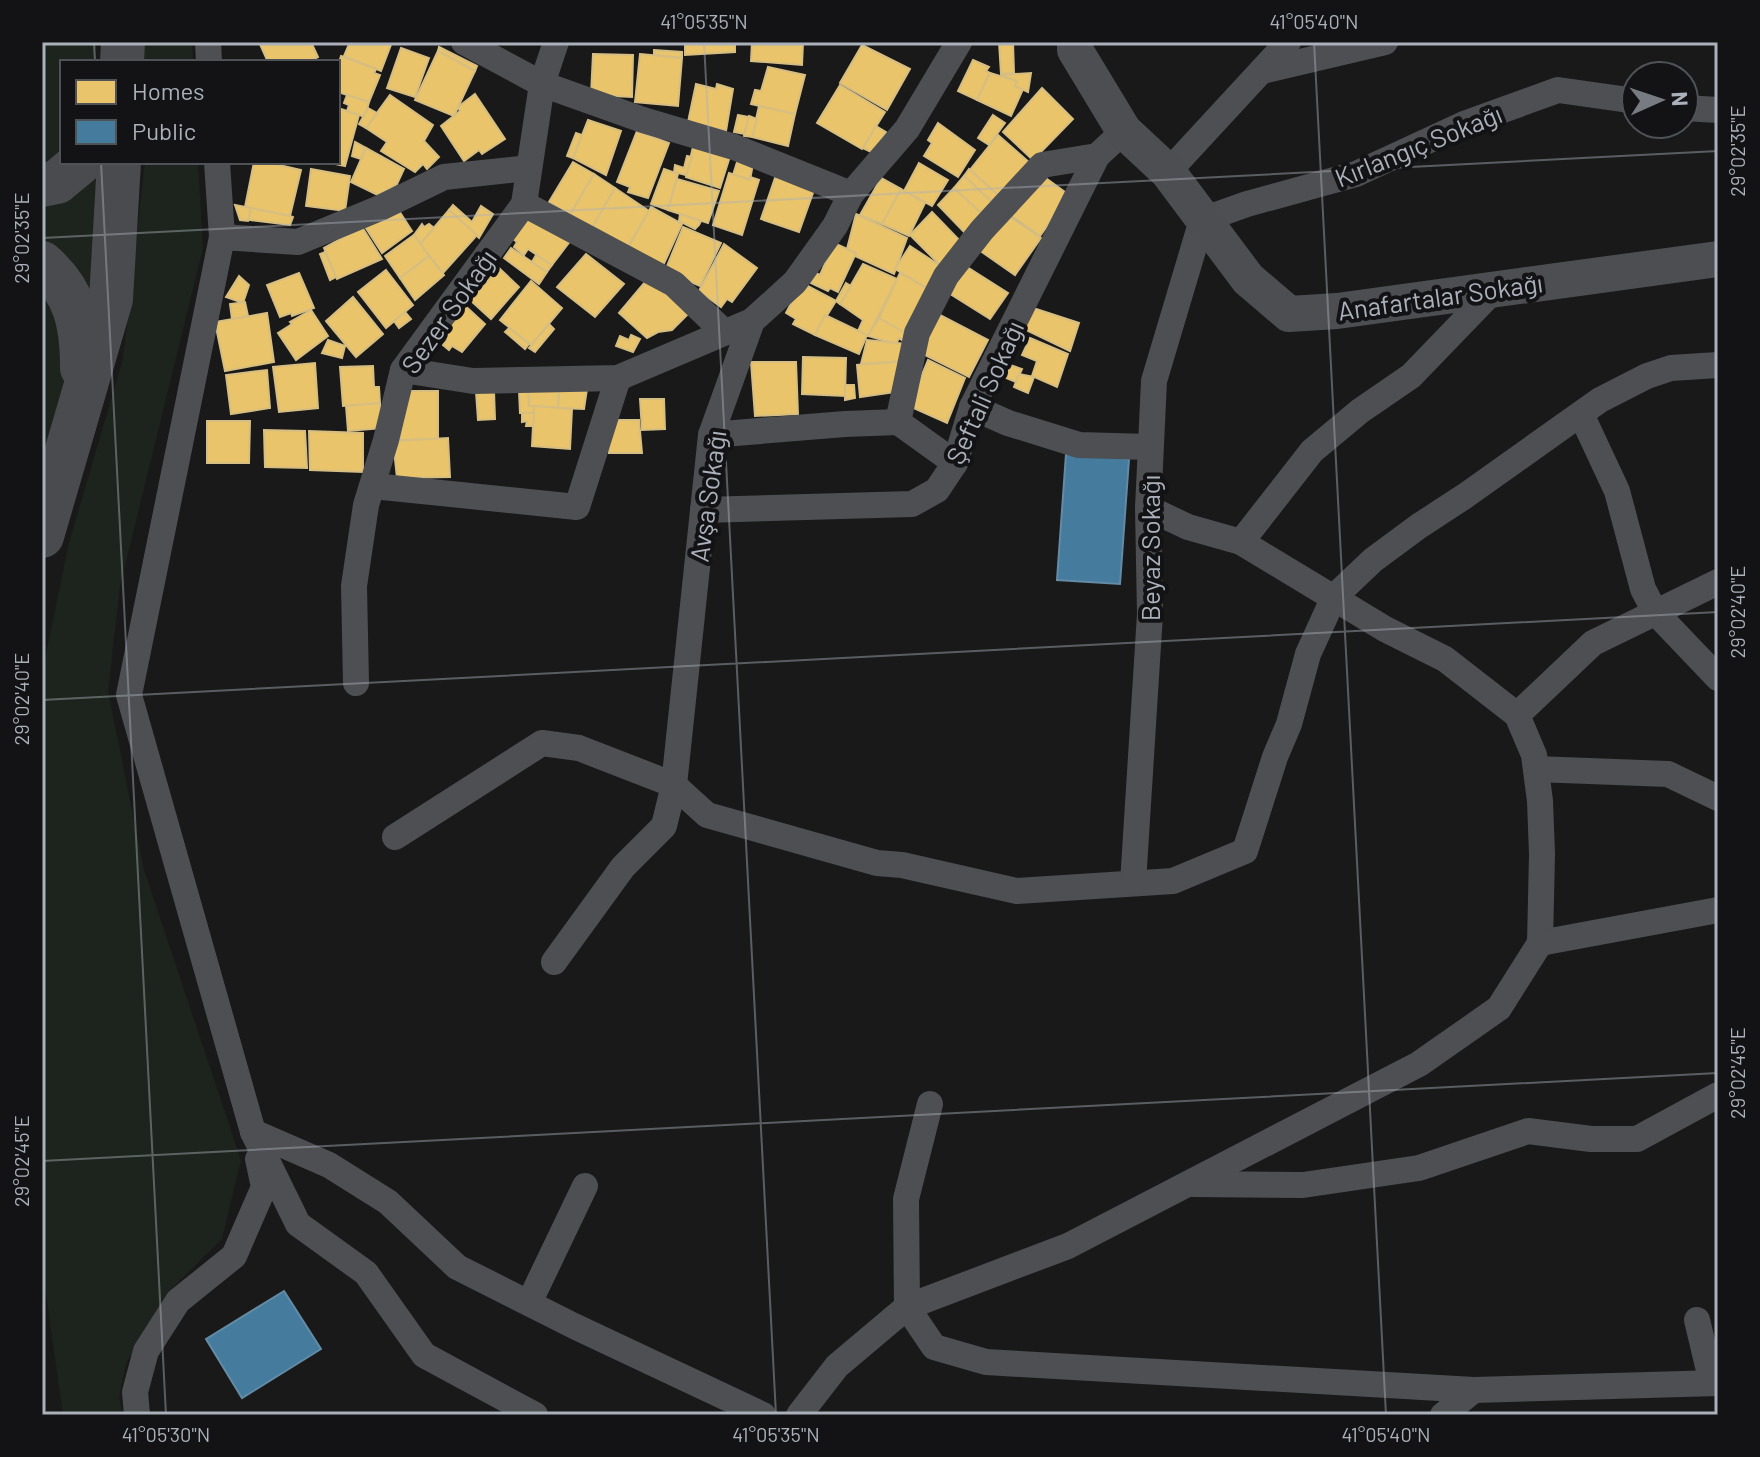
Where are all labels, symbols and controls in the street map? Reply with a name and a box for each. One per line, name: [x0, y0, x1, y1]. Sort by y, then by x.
text: 41°05'35"N: [660, 9, 748, 33]
text: 41°05'40"N: [1270, 9, 1358, 33]
legend: [60, 60, 340, 164]
north arrow: [1620, 60, 1700, 140]
text: Homes: [132, 76, 205, 105]
text: N: [1668, 91, 1694, 107]
street label: Kırlangıç Sokağı: [1330, 97, 1506, 193]
text: 29°02'35"E: [1725, 105, 1749, 197]
text: Public: [132, 116, 196, 145]
text: 29°02'35"E: [9, 192, 33, 284]
street label: Sezer Sokağı: [394, 243, 502, 379]
street label: Anafartalar Sokağı: [1336, 266, 1544, 326]
street label: Şeftali Sokağı: [939, 316, 1029, 468]
street label: Avşa Sokağı: [682, 428, 732, 564]
street label: Beyaz Sokağı: [1134, 475, 1165, 621]
text: 29°02'40"E: [1725, 566, 1749, 658]
text: 29°02'40"E: [9, 653, 33, 745]
text: 29°02'45"E: [1725, 1027, 1749, 1119]
text: 29°02'45"E: [9, 1115, 33, 1207]
text: 41°05'30"N: [122, 1422, 210, 1446]
text: 41°05'35"N: [732, 1422, 820, 1446]
text: 41°05'40"N: [1342, 1422, 1430, 1446]

